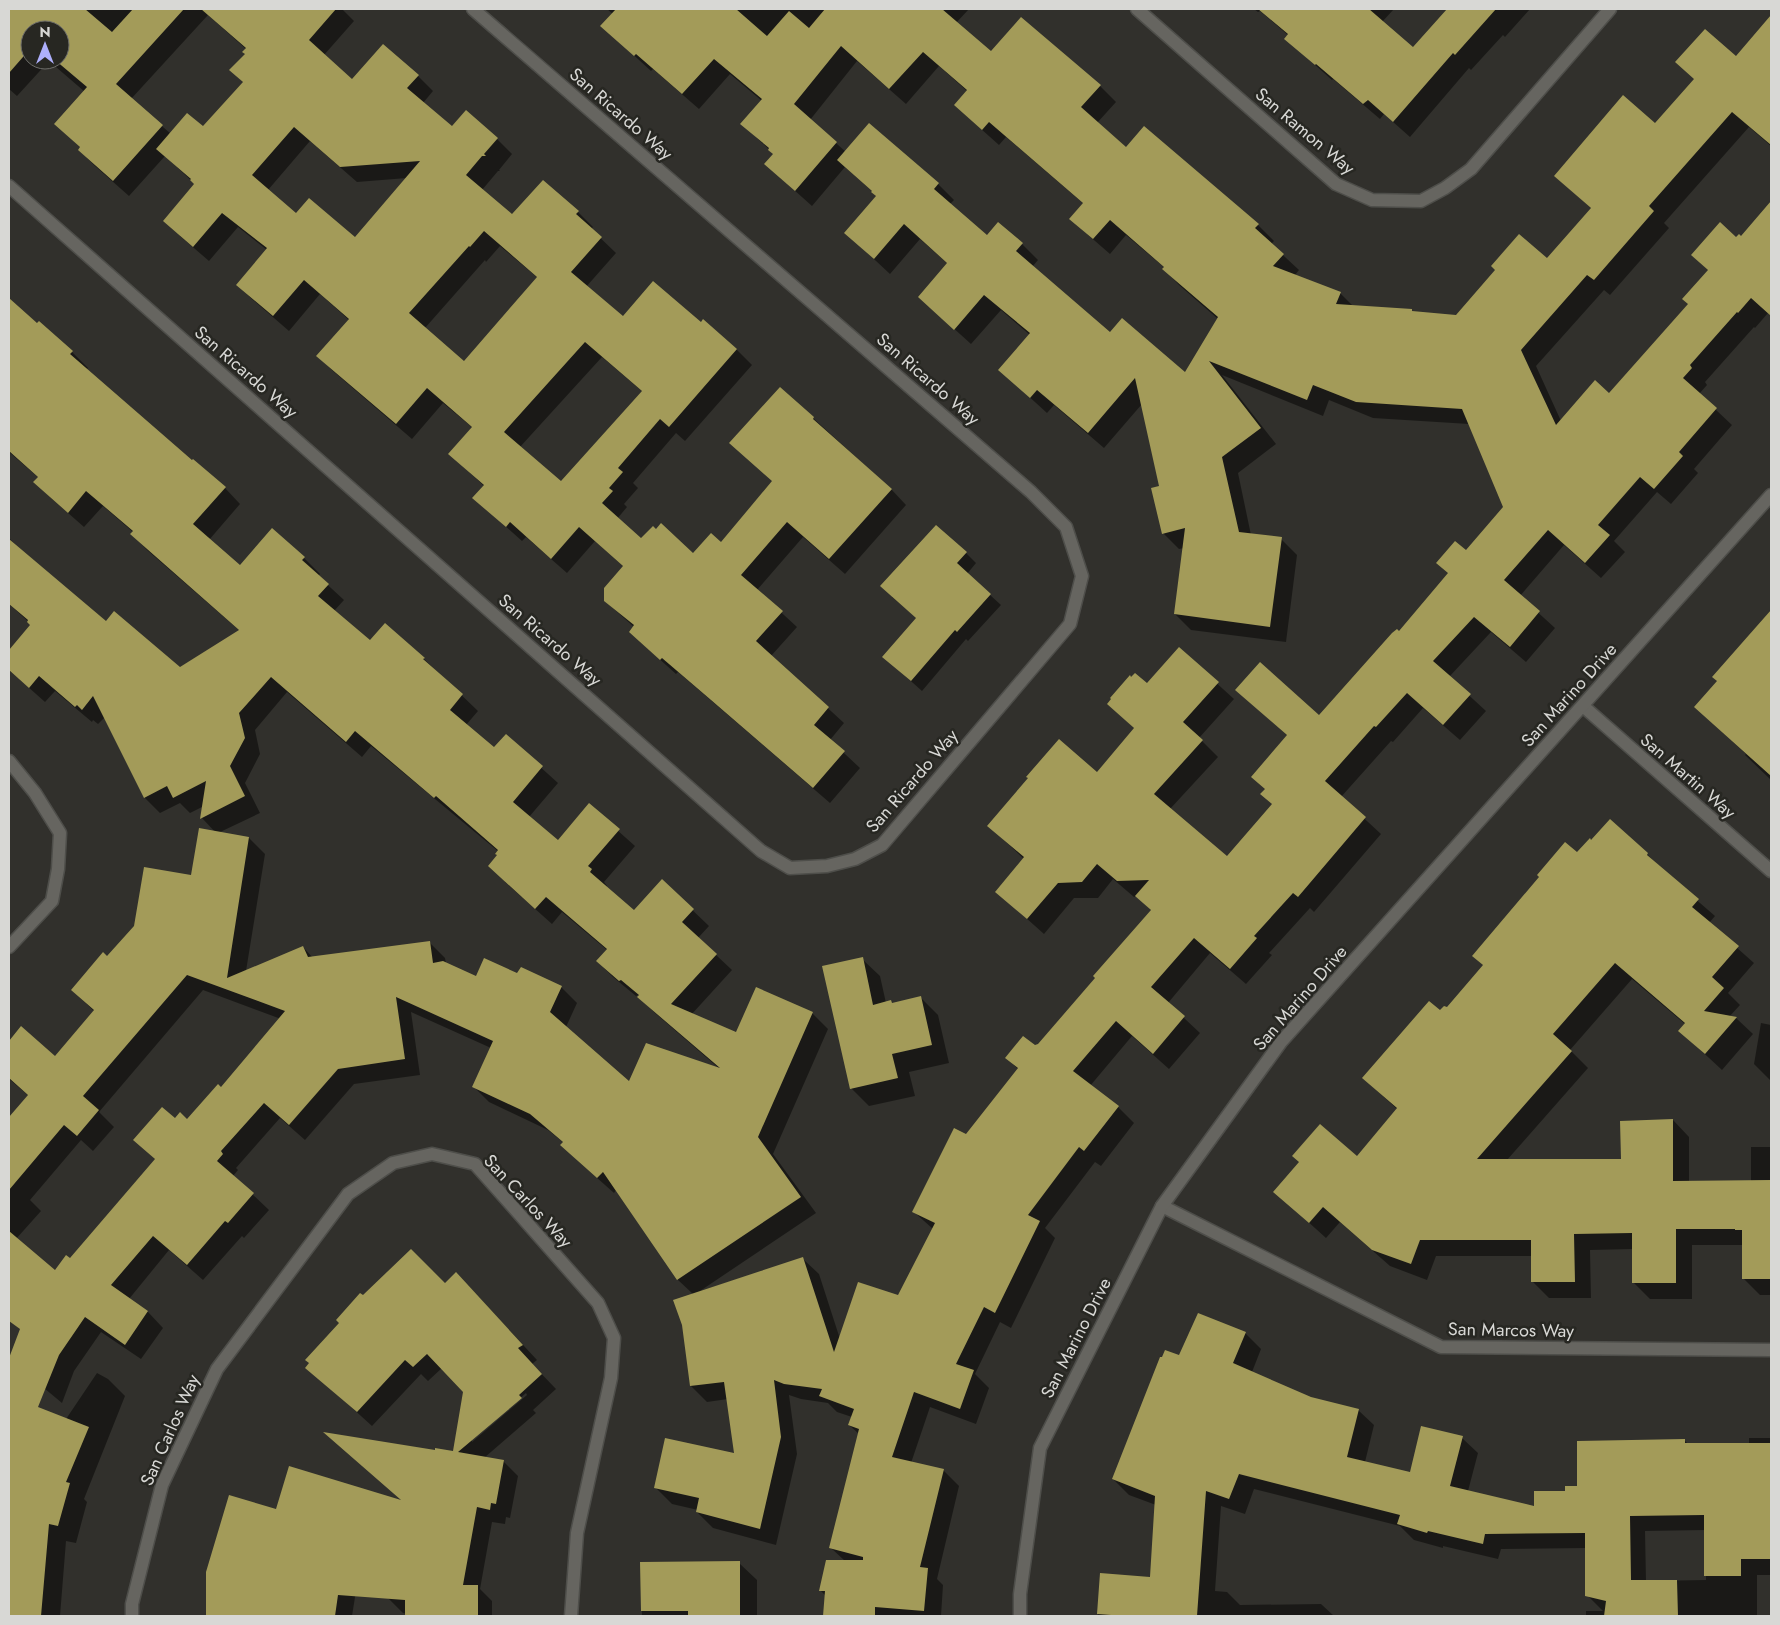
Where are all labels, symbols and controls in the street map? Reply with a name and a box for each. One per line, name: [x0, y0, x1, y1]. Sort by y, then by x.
north arrow: [20, 20, 70, 70]
text: N: [39, 22, 51, 42]
street label: San Ricardo Way: [564, 62, 678, 166]
street label: San Ramon Way: [1249, 81, 1361, 181]
street label: San Ricardo Way: [189, 320, 303, 424]
street label: San Ricardo Way: [871, 327, 985, 431]
street label: San Ricardo Way: [493, 588, 607, 692]
street label: San Marino Drive: [1515, 637, 1623, 753]
street label: San Ricardo Way: [860, 724, 964, 838]
street label: San Martin Way: [1635, 727, 1742, 825]
street label: San Marino Drive: [1247, 940, 1353, 1056]
street label: San Carlos Way: [478, 1148, 578, 1254]
street label: San Marino Drive: [1034, 1273, 1118, 1403]
street label: San Marcos Way: [1448, 1316, 1574, 1344]
street label: San Carlos Way: [134, 1370, 206, 1490]

